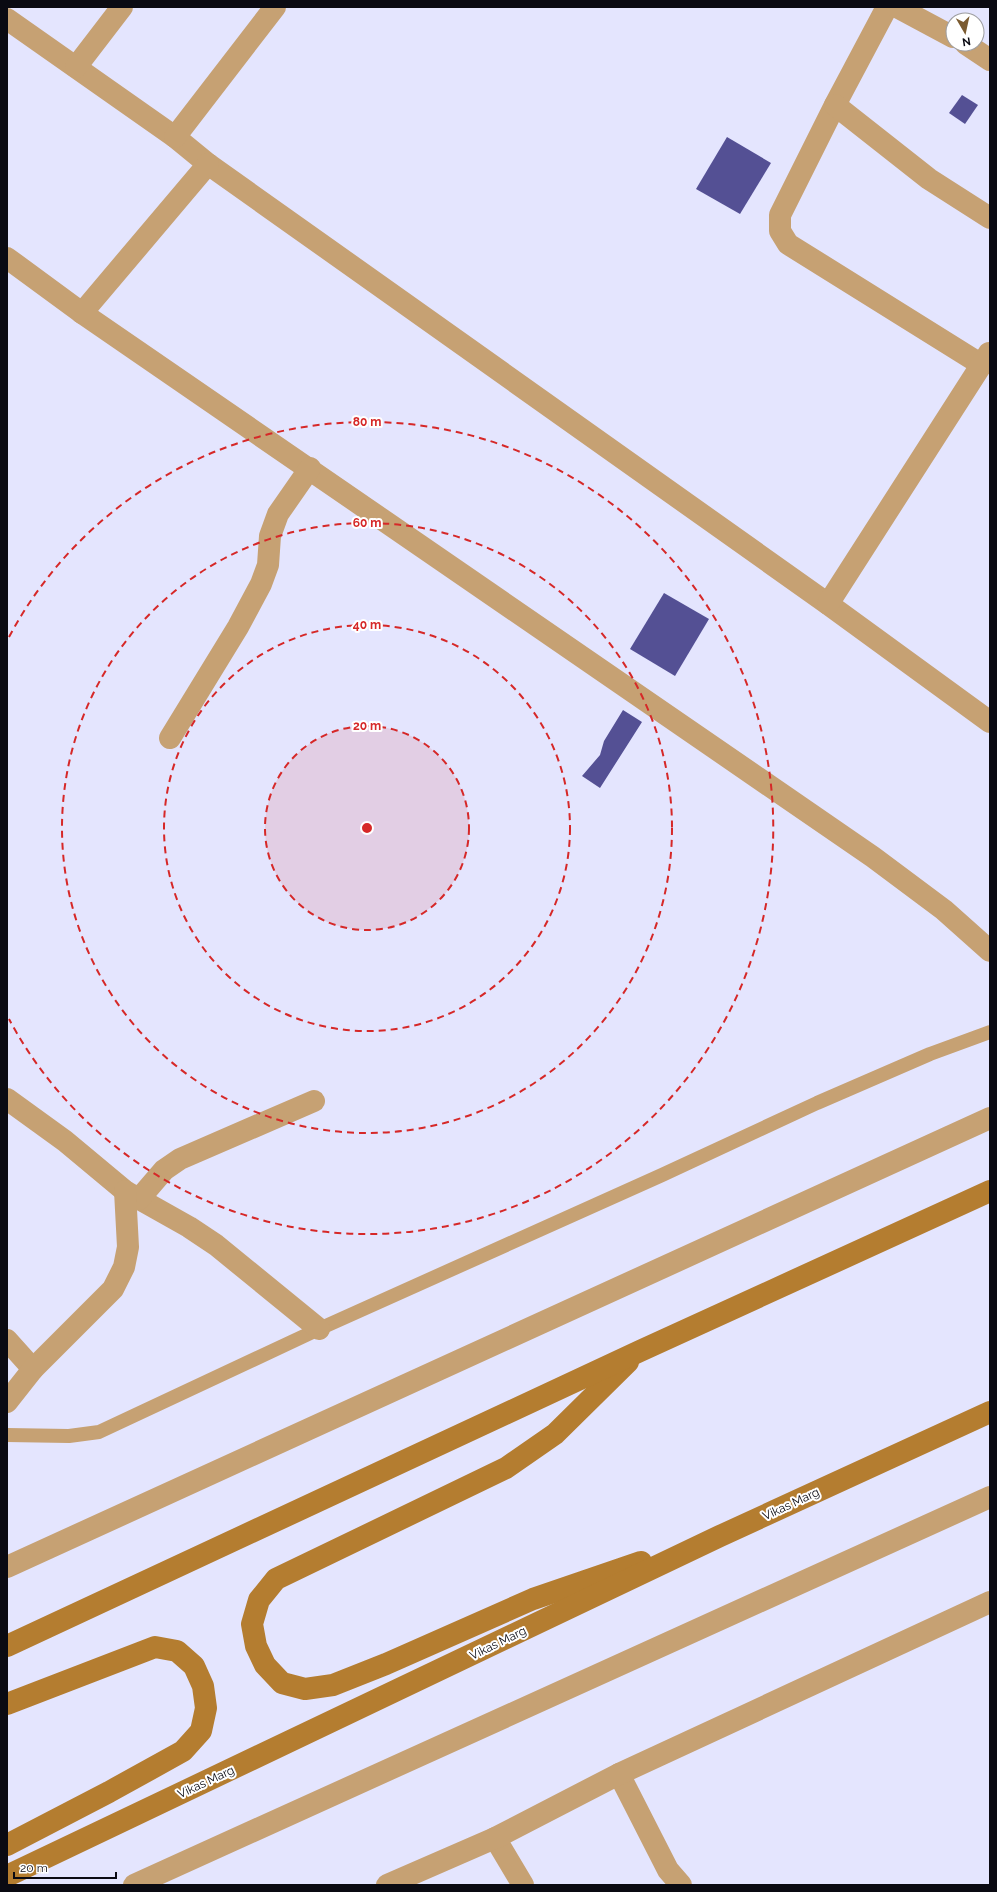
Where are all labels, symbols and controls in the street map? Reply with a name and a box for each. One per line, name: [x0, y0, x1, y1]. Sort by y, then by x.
north arrow: [945, 12, 985, 52]
text: N: [961, 34, 972, 48]
text: 80 m: [353, 415, 381, 429]
text: 60 m: [353, 516, 381, 530]
text: 40 m: [353, 618, 381, 632]
text: 20 m: [353, 719, 381, 733]
centre of rings: [360, 821, 374, 835]
street label: Vikas Marg: [760, 1485, 822, 1523]
street label: Vikas Marg: [468, 1623, 528, 1663]
street label: Vikas Marg: [175, 1763, 237, 1801]
scale bar: [14, 1854, 116, 1880]
text: 20 m: [20, 1861, 48, 1875]

